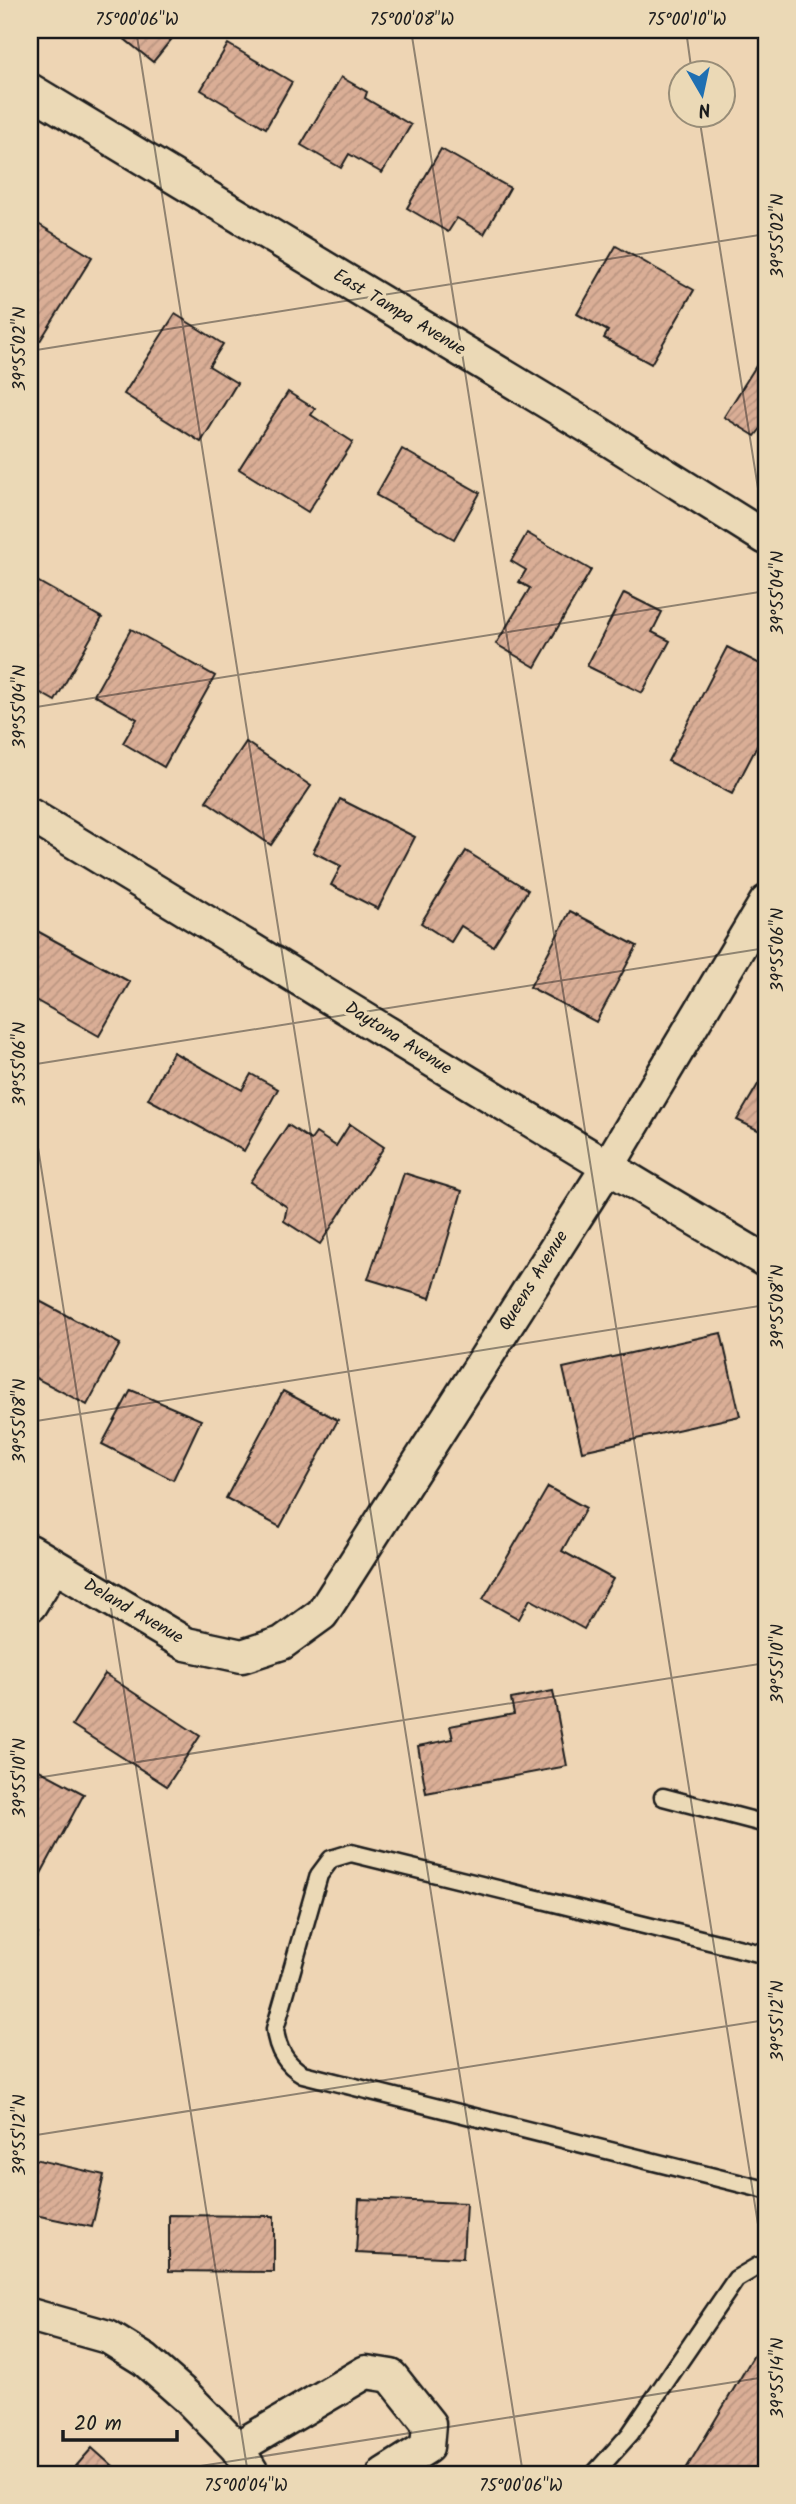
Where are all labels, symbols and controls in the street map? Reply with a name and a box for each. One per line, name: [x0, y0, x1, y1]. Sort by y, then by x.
text: 75°00'06"W: [95, 6, 179, 35]
text: 75°00'08"W: [370, 6, 454, 35]
text: 75°00'10"W: [647, 6, 727, 35]
north arrow: [666, 60, 736, 130]
text: N: [696, 93, 713, 125]
text: 39°55'02"N: [764, 194, 793, 278]
street label: East Tampa Avenue: [327, 262, 471, 364]
text: 39°55'02"N: [6, 307, 35, 391]
text: 39°55'04"N: [764, 551, 793, 635]
text: 39°55'04"N: [6, 665, 35, 749]
text: 39°55'06"N: [764, 908, 793, 992]
street label: Daytona Avenue: [339, 994, 457, 1084]
text: 39°55'06"N: [6, 1022, 35, 1106]
street label: Queens Avenue: [492, 1225, 576, 1337]
text: 39°55'08"N: [764, 1264, 793, 1350]
text: 39°55'08"N: [6, 1378, 35, 1464]
street label: Deland Avenue: [78, 1572, 188, 1652]
text: 39°55'10"N: [764, 1624, 793, 1704]
text: 39°55'10"N: [6, 1738, 35, 1818]
text: 39°55'12"N: [764, 1980, 793, 2062]
text: 39°55'12"N: [6, 2094, 35, 2176]
text: 39°55'14"N: [764, 2338, 793, 2418]
scale bar: [63, 2399, 177, 2443]
text: 20 m: [74, 2408, 122, 2441]
text: 75°00'04"W: [204, 2472, 288, 2501]
text: 75°00'06"W: [479, 2472, 563, 2501]

